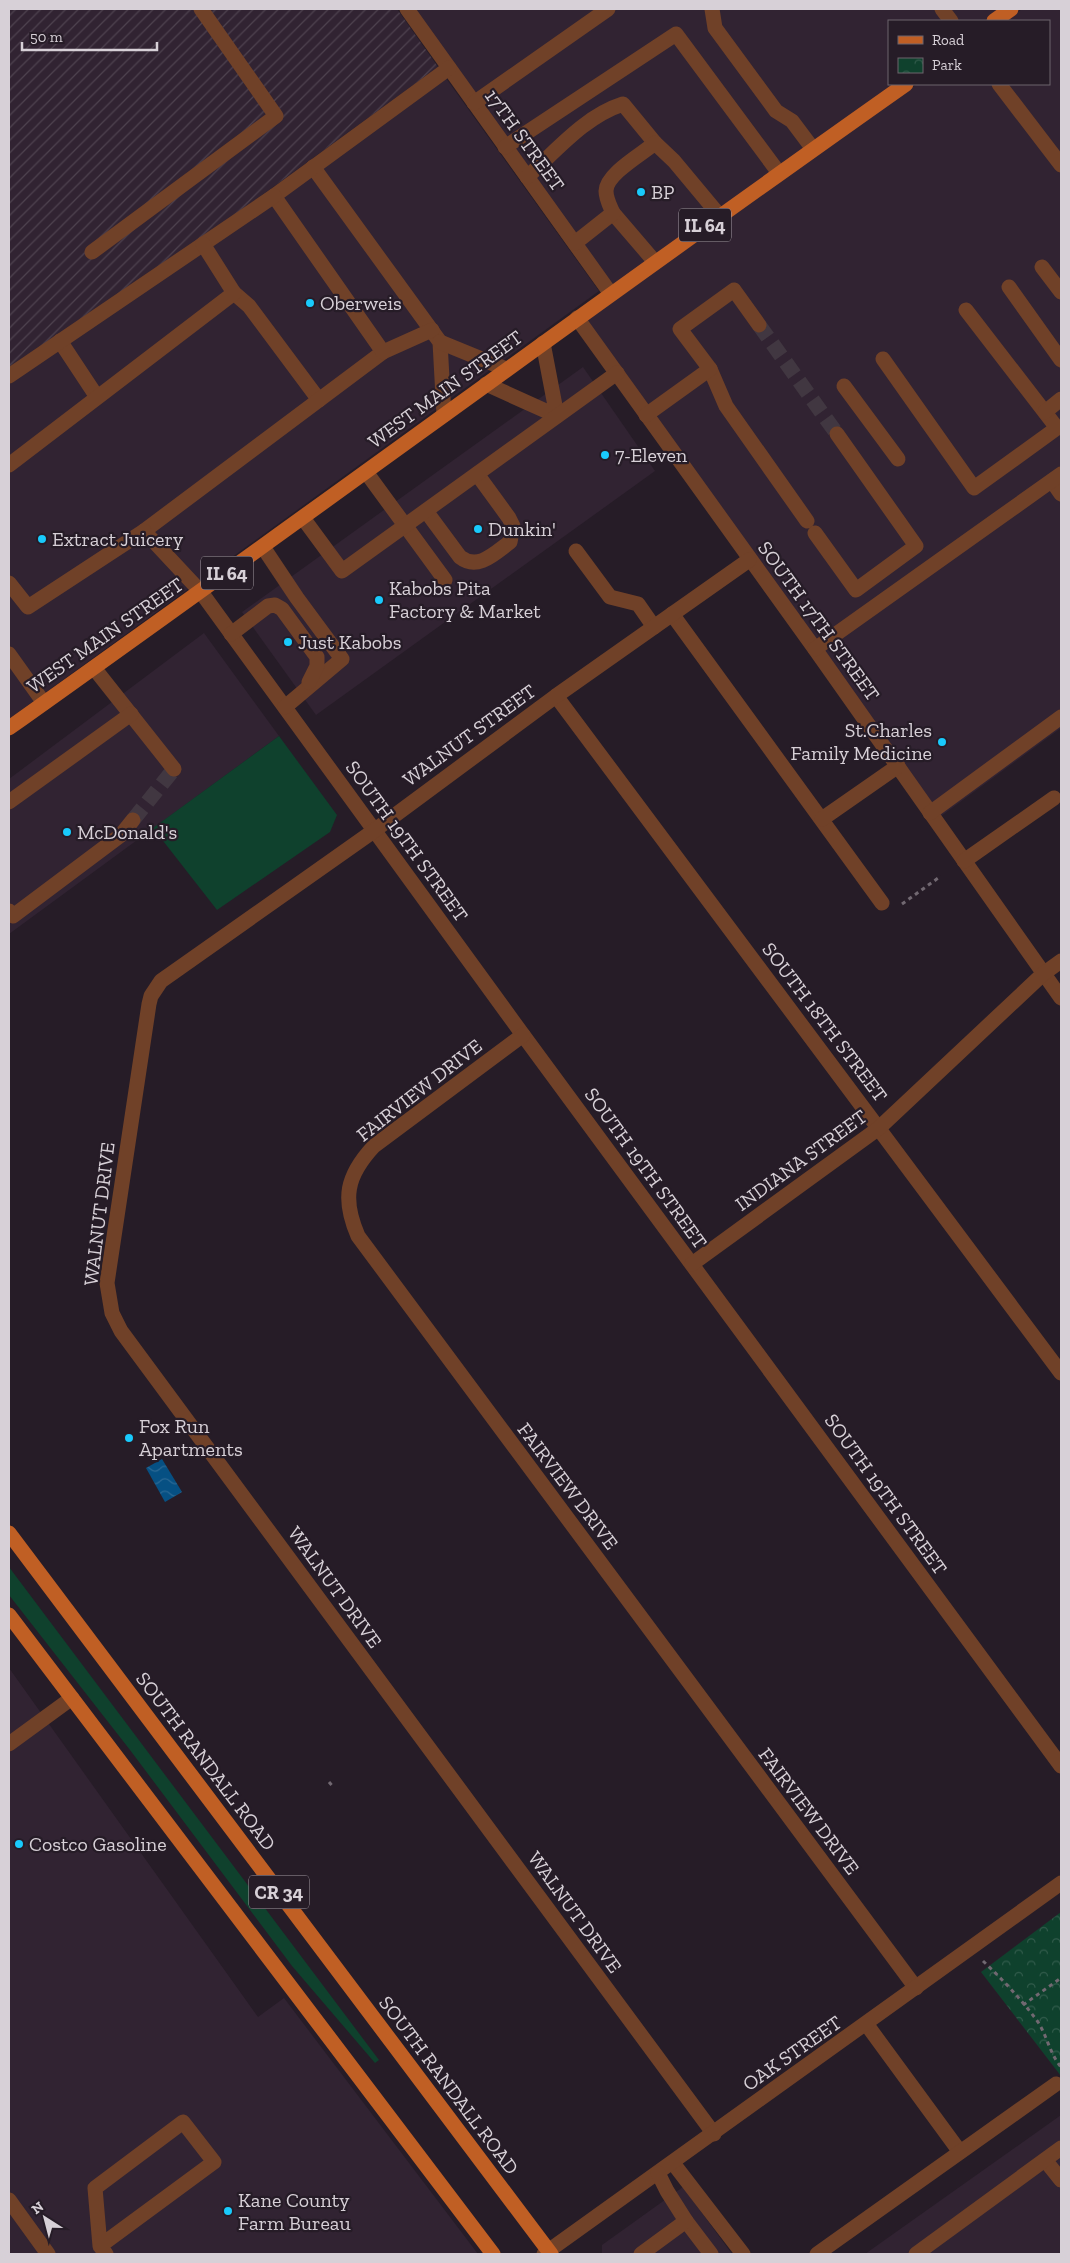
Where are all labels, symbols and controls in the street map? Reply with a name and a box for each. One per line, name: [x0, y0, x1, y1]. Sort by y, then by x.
scale bar: [22, 20, 158, 52]
legend: [888, 20, 1050, 85]
text: 50 m: [30, 28, 63, 46]
text: Road: [932, 31, 965, 49]
text: Park: [932, 56, 962, 74]
street label: 17TH STREET: [480, 84, 570, 196]
place label: BP: [651, 180, 675, 204]
marker: BP: [635, 186, 647, 198]
road number: IL 64: [679, 208, 731, 242]
place label: Oberweis: [320, 291, 402, 315]
marker: Oberweis: [304, 297, 316, 309]
street label: WEST MAIN STREET: [363, 325, 527, 453]
place label: 7-Eleven: [615, 443, 688, 467]
marker: 7-Eleven: [599, 449, 611, 461]
place label: Dunkin': [488, 517, 556, 541]
marker: Dunkin': [472, 523, 484, 535]
place label: Extract Juicery: [52, 527, 184, 551]
marker: Extract Juicery: [36, 533, 48, 545]
street label: SOUTH 17TH STREET: [753, 536, 885, 706]
road number: IL 64: [201, 556, 253, 590]
street label: WEST MAIN STREET: [22, 572, 188, 698]
place label: Kabobs Pita Factory & Market: [389, 576, 541, 623]
marker: Kabobs Pita Factory & Market: [373, 594, 385, 606]
place label: Just Kabobs: [298, 630, 402, 654]
marker: Just Kabobs: [282, 636, 294, 648]
street label: WALNUT STREET: [398, 679, 540, 791]
place label: St.Charles Family Medicine: [790, 718, 932, 765]
marker: St.Charles Family Medicine: [936, 736, 948, 748]
street label: SOUTH 19TH STREET: [341, 756, 473, 926]
place label: McDonald's: [77, 820, 177, 844]
marker: McDonald's: [61, 826, 73, 838]
street label: SOUTH 18TH STREET: [757, 938, 893, 1106]
street label: FAIRVIEW DRIVE: [352, 1034, 486, 1146]
street label: SOUTH 19TH STREET: [580, 1083, 712, 1253]
street label: INDIANA STREET: [730, 1104, 872, 1216]
street label: WALNUT DRIVE: [78, 1141, 120, 1287]
street label: SOUTH 19TH STREET: [820, 1409, 952, 1579]
place label: Fox Run Apartments: [139, 1414, 243, 1461]
street label: FAIRVIEW DRIVE: [513, 1418, 623, 1554]
marker: Fox Run Apartments: [123, 1432, 135, 1444]
street label: WALNUT DRIVE: [283, 1522, 387, 1652]
street label: SOUTH RANDALL ROAD: [131, 1667, 281, 1855]
street label: FAIRVIEW DRIVE: [754, 1743, 864, 1879]
place label: Costco Gasoline: [29, 1832, 167, 1856]
marker: Costco Gasoline: [13, 1838, 25, 1850]
street label: WALNUT DRIVE: [523, 1847, 627, 1977]
road number: CR 34: [249, 1875, 309, 1908]
street label: SOUTH RANDALL ROAD: [374, 1991, 524, 2179]
street label: OAK STREET: [738, 2010, 846, 2096]
place label: Kane County Farm Bureau: [238, 2188, 351, 2235]
north arrow: [20, 2193, 70, 2243]
text: N: [28, 2198, 47, 2218]
marker: Kane County Farm Bureau: [222, 2205, 234, 2217]

